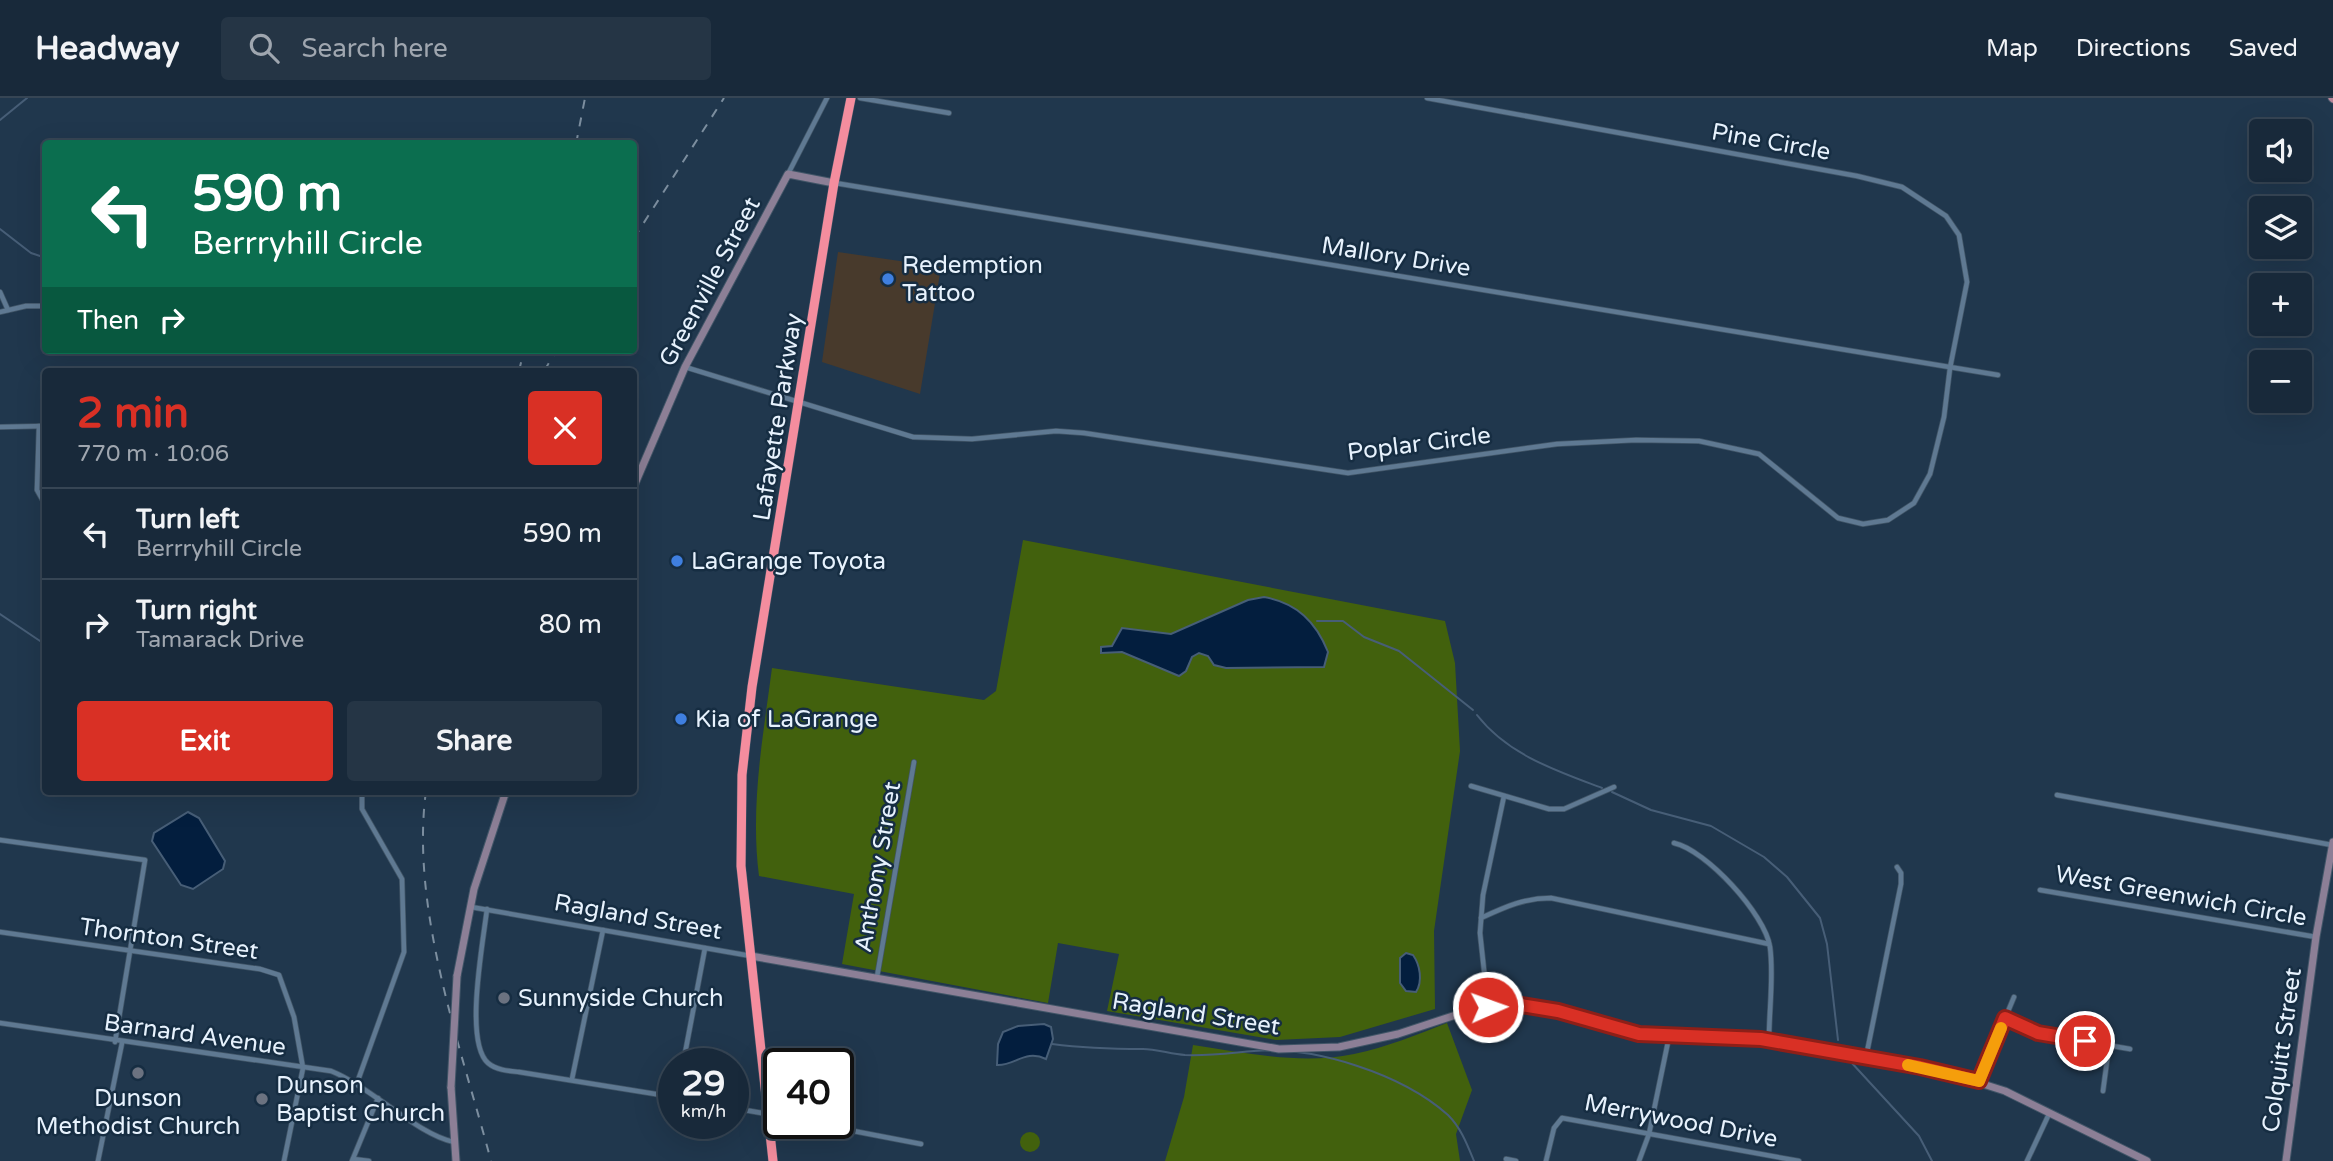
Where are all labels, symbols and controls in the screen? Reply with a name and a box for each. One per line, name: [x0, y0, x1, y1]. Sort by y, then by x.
search box: [221, 17, 711, 80]
text: Headway: [35, 29, 179, 68]
icon: search: [245, 29, 283, 67]
text: Search here: [301, 33, 448, 64]
text: Map: [1986, 34, 2038, 63]
text: Directions: [2076, 34, 2191, 63]
text: Saved: [2229, 34, 2298, 63]
street label: Pine Circle: [1709, 117, 1833, 167]
map controls: [2249, 119, 2312, 413]
button: sound: [2249, 119, 2312, 182]
text: 590 m: [192, 165, 342, 224]
icon: left: [77, 168, 168, 259]
street label: Greenville Street: [653, 192, 767, 372]
button: layers: [2249, 196, 2312, 259]
text: Berrryhill Circle: [192, 225, 423, 263]
street label: Mallory Drive: [1319, 231, 1473, 283]
place label: Redemption Tattoo: [902, 251, 1043, 308]
marker: Redemption Tattoo: [880, 271, 896, 287]
button: +: [2249, 273, 2312, 336]
icon: right: [153, 301, 191, 339]
text: Then: [77, 305, 139, 336]
street label: Lafayette Parkway: [747, 311, 809, 523]
button: −: [2249, 350, 2312, 413]
text: 2 min: [77, 388, 189, 439]
button: close: [528, 391, 602, 465]
street label: Poplar Circle: [1346, 421, 1492, 467]
text: 770 m · 10:06: [77, 440, 229, 468]
text: Turn left: [136, 504, 239, 535]
icon: left: [77, 515, 115, 553]
text: 590 m: [522, 518, 602, 549]
text: Berrryhill Circle: [136, 535, 302, 563]
place label: LaGrange Toyota: [691, 547, 886, 576]
marker: LaGrange Toyota: [669, 553, 685, 569]
text: Turn right: [136, 595, 257, 626]
icon: right: [77, 606, 115, 644]
text: 80 m: [539, 609, 602, 640]
text: Tamarack Drive: [136, 626, 304, 654]
button: Exit: [77, 701, 333, 781]
button: Share: [347, 701, 602, 781]
place label: Kia of LaGrange: [695, 705, 878, 734]
marker: Kia of LaGrange: [673, 711, 689, 727]
street label: Anthony Street: [849, 779, 907, 955]
street label: West Greenwich Circle: [2053, 860, 2309, 932]
street label: Ragland Street: [552, 888, 724, 946]
street label: Thornton Street: [78, 912, 260, 966]
street label: Colquitt Street: [2256, 966, 2308, 1134]
position arrow: [1451, 970, 1525, 1044]
place label: Sunnyside Church: [518, 984, 724, 1013]
street label: Ragland Street: [1110, 986, 1282, 1042]
marker: Sunnyside Church: [496, 990, 512, 1006]
street label: Barnard Avenue: [102, 1008, 288, 1062]
pin: [2055, 1011, 2115, 1071]
icon: arrive: [2066, 1022, 2104, 1060]
speed limit sign: 40: [763, 1048, 854, 1139]
text: 29: [682, 1063, 725, 1105]
marker: Dunson Methodist Church: [130, 1065, 146, 1081]
place label: Dunson Baptist Church: [276, 1071, 445, 1128]
place label: Dunson Methodist Church: [36, 1084, 240, 1141]
street label: Merrywood Drive: [1582, 1088, 1780, 1154]
marker: Dunson Baptist Church: [254, 1091, 270, 1107]
text: km/h: [681, 1100, 726, 1122]

